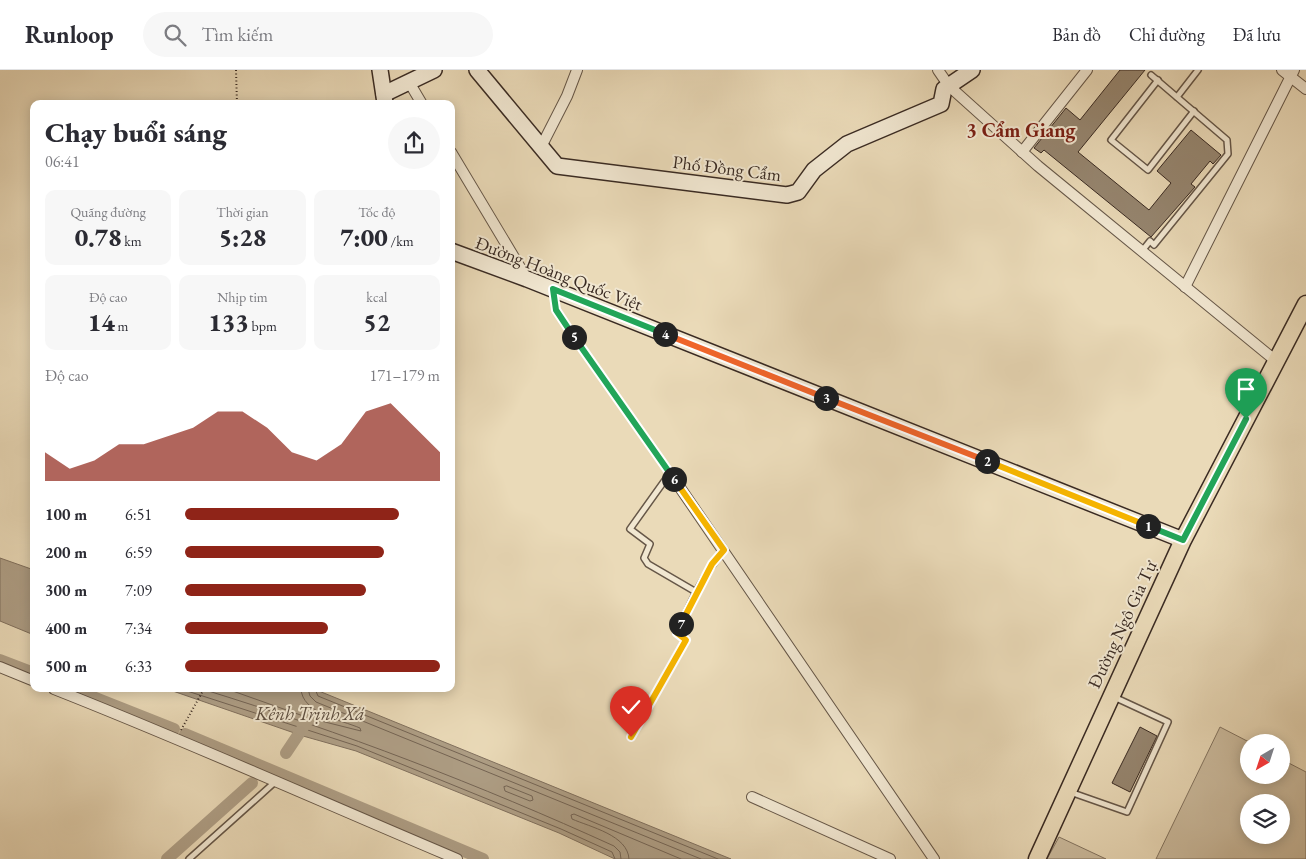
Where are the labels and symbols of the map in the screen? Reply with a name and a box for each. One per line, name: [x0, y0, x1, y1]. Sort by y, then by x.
district label: 3 Cẩm Giang: [966, 117, 1077, 143]
street label: Phố Đồng Cẩm: [671, 150, 783, 186]
street label: Đường Hoàng Quốc Việt: [472, 231, 646, 316]
pin: 4: [652, 322, 678, 346]
pin: 5: [562, 324, 586, 350]
pin: [1225, 368, 1267, 419]
pin: 3: [814, 386, 838, 410]
pin: 2: [974, 448, 1000, 474]
pin: 6: [662, 466, 686, 492]
pin: 1: [1136, 514, 1160, 538]
street label: Đường Ngô Gia Tự: [1082, 555, 1162, 692]
pin: 7: [668, 612, 694, 636]
pin: [610, 686, 652, 737]
water label: Kênh Trịnh Xá: [254, 701, 365, 726]
north arrow: [1240, 734, 1290, 784]

